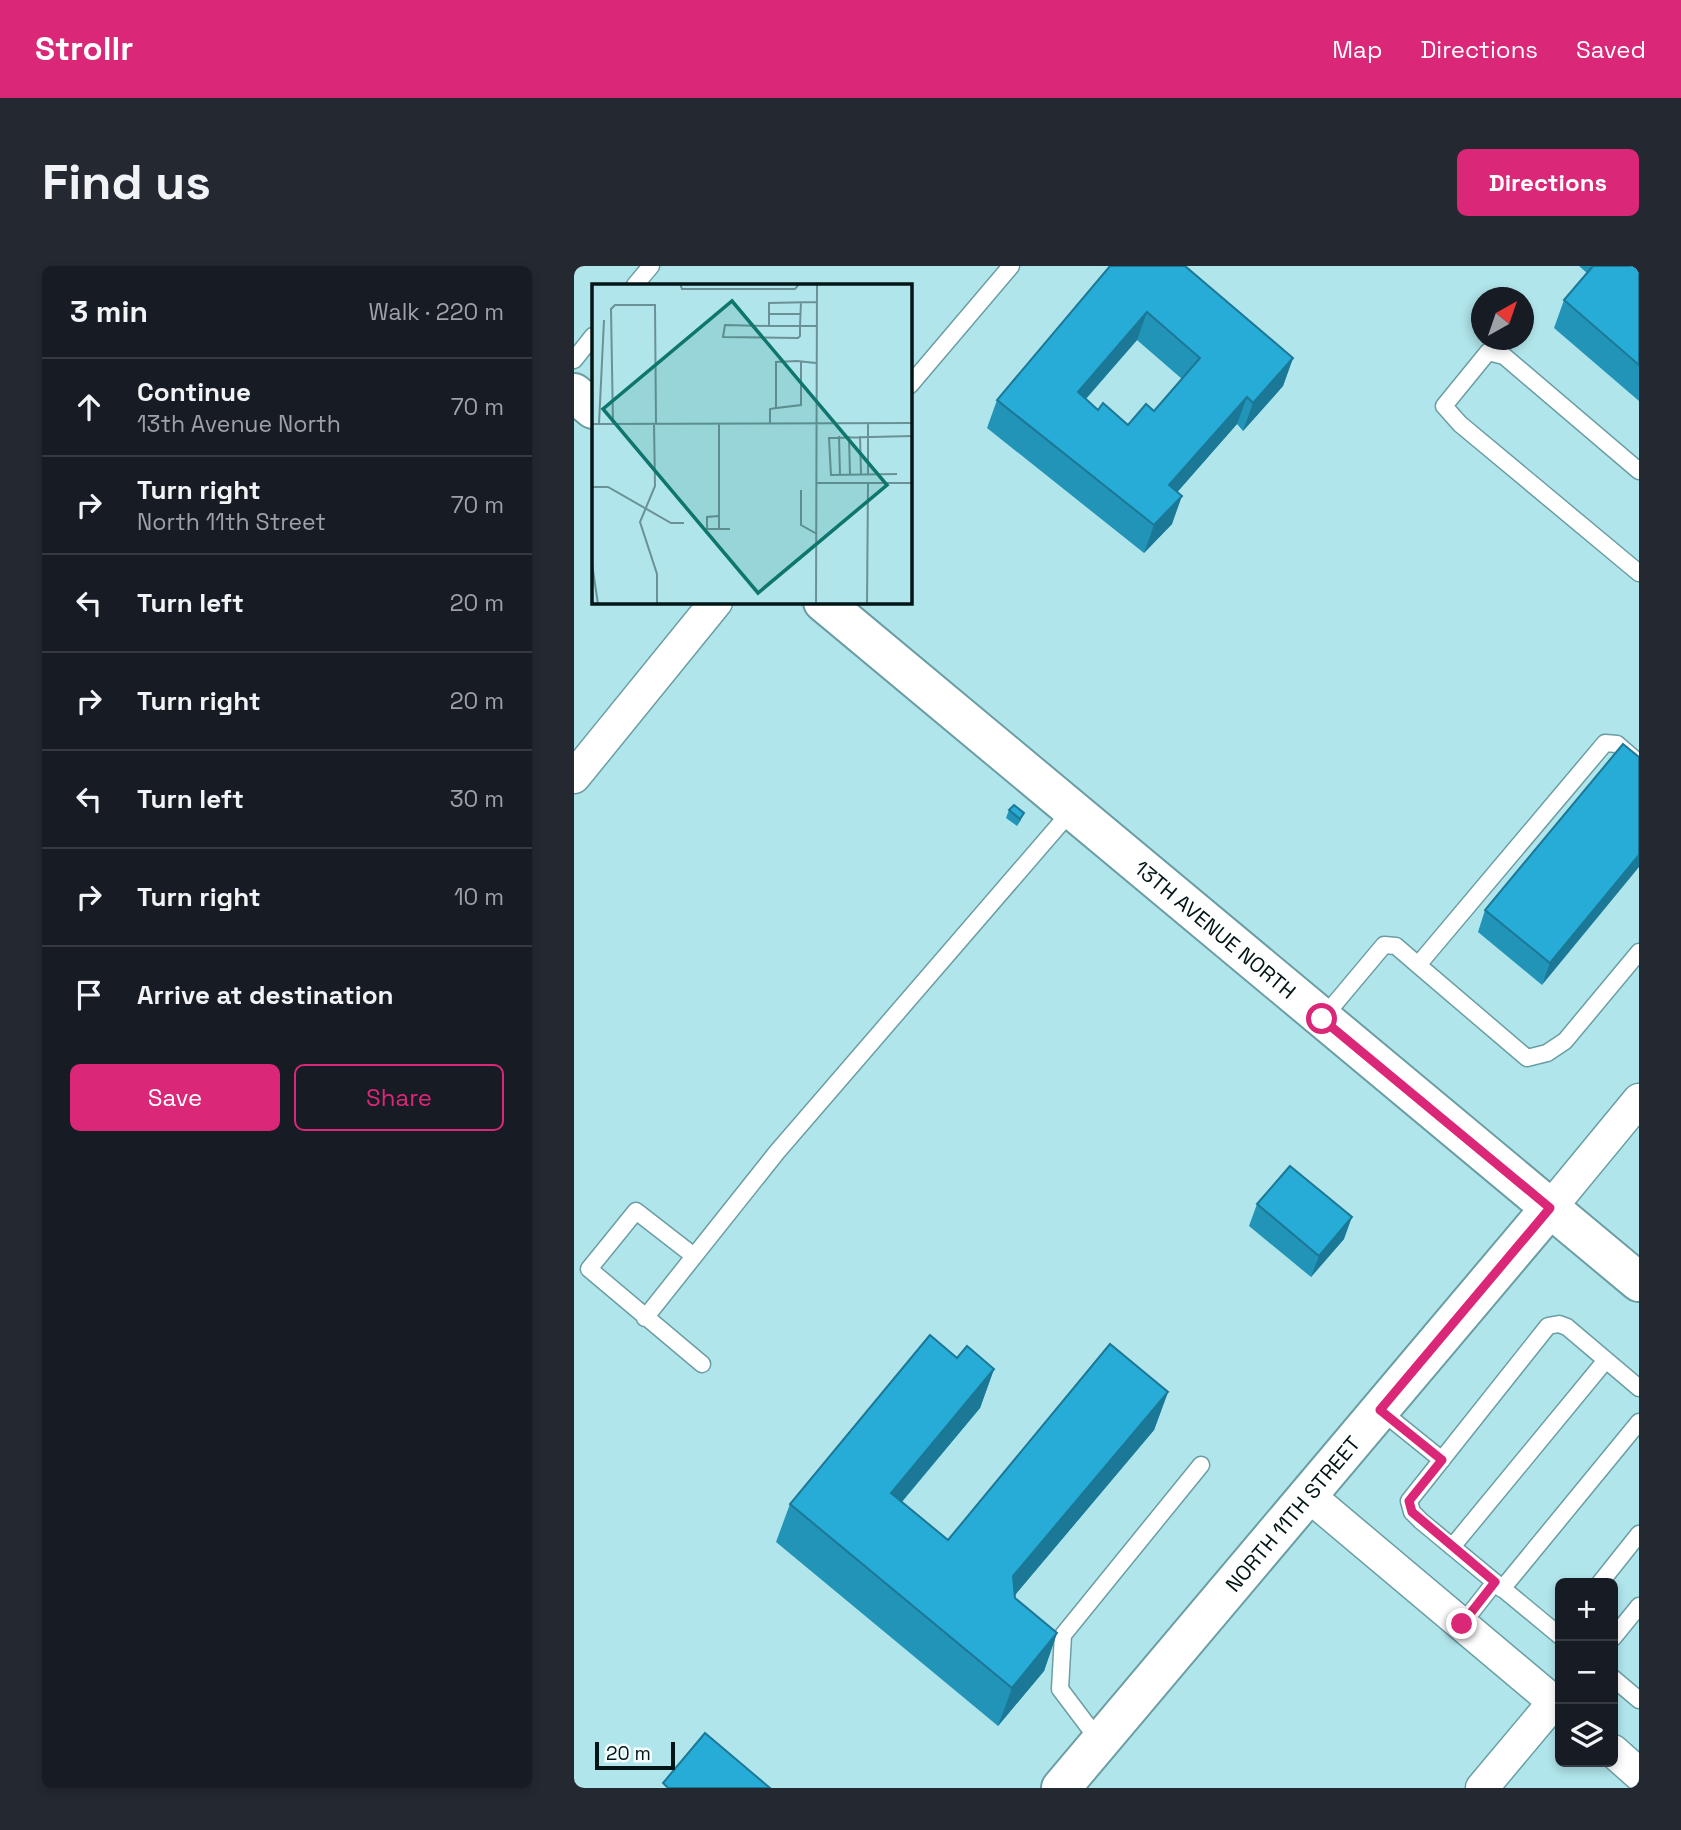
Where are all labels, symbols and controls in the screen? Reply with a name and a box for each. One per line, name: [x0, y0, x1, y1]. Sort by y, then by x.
text: Strollr: [35, 28, 133, 70]
text: Map: [1332, 34, 1382, 65]
text: Directions: [1420, 34, 1538, 65]
text: Saved: [1576, 34, 1646, 65]
button: Directions: [1457, 149, 1639, 216]
text: Find us: [42, 151, 211, 213]
inset map: [592, 284, 912, 604]
north arrow: [1471, 287, 1534, 350]
text: 3 min: [70, 292, 148, 331]
text: Walk · 220 m: [369, 297, 504, 327]
text: Continue: [137, 375, 251, 409]
icon: ahead: [70, 388, 108, 426]
text: 70 m: [451, 392, 504, 422]
text: 13th Avenue North: [137, 409, 341, 439]
text: Turn right: [137, 473, 261, 507]
icon: right: [70, 486, 108, 524]
text: 70 m: [451, 490, 504, 520]
text: North 11th Street: [137, 507, 326, 537]
icon: left: [70, 584, 108, 622]
text: Turn left: [137, 586, 244, 620]
text: 20 m: [450, 588, 504, 618]
icon: right: [70, 682, 108, 720]
text: Turn right: [137, 684, 261, 718]
text: 20 m: [450, 686, 504, 716]
icon: left: [70, 780, 108, 818]
text: Turn left: [137, 782, 244, 816]
text: 30 m: [450, 784, 504, 814]
street label: 13TH AVENUE NORTH: [1129, 854, 1302, 1004]
icon: right: [70, 878, 108, 916]
text: Turn right: [137, 880, 261, 914]
text: 10 m: [454, 882, 504, 912]
icon: arrive: [70, 976, 108, 1014]
text: Arrive at destination: [137, 978, 394, 1012]
route start: [1306, 1003, 1337, 1034]
button: Save: [70, 1064, 280, 1131]
button: Share: [294, 1064, 504, 1131]
street label: NORTH 11TH STREET: [1219, 1430, 1366, 1597]
map controls: [1555, 1578, 1618, 1767]
button: +: [1555, 1578, 1618, 1641]
route end: [1446, 1608, 1477, 1639]
button: −: [1555, 1641, 1618, 1704]
button: layers: [1555, 1704, 1618, 1767]
scale bar: [595, 1739, 676, 1771]
text: 20 m: [606, 1741, 651, 1766]

